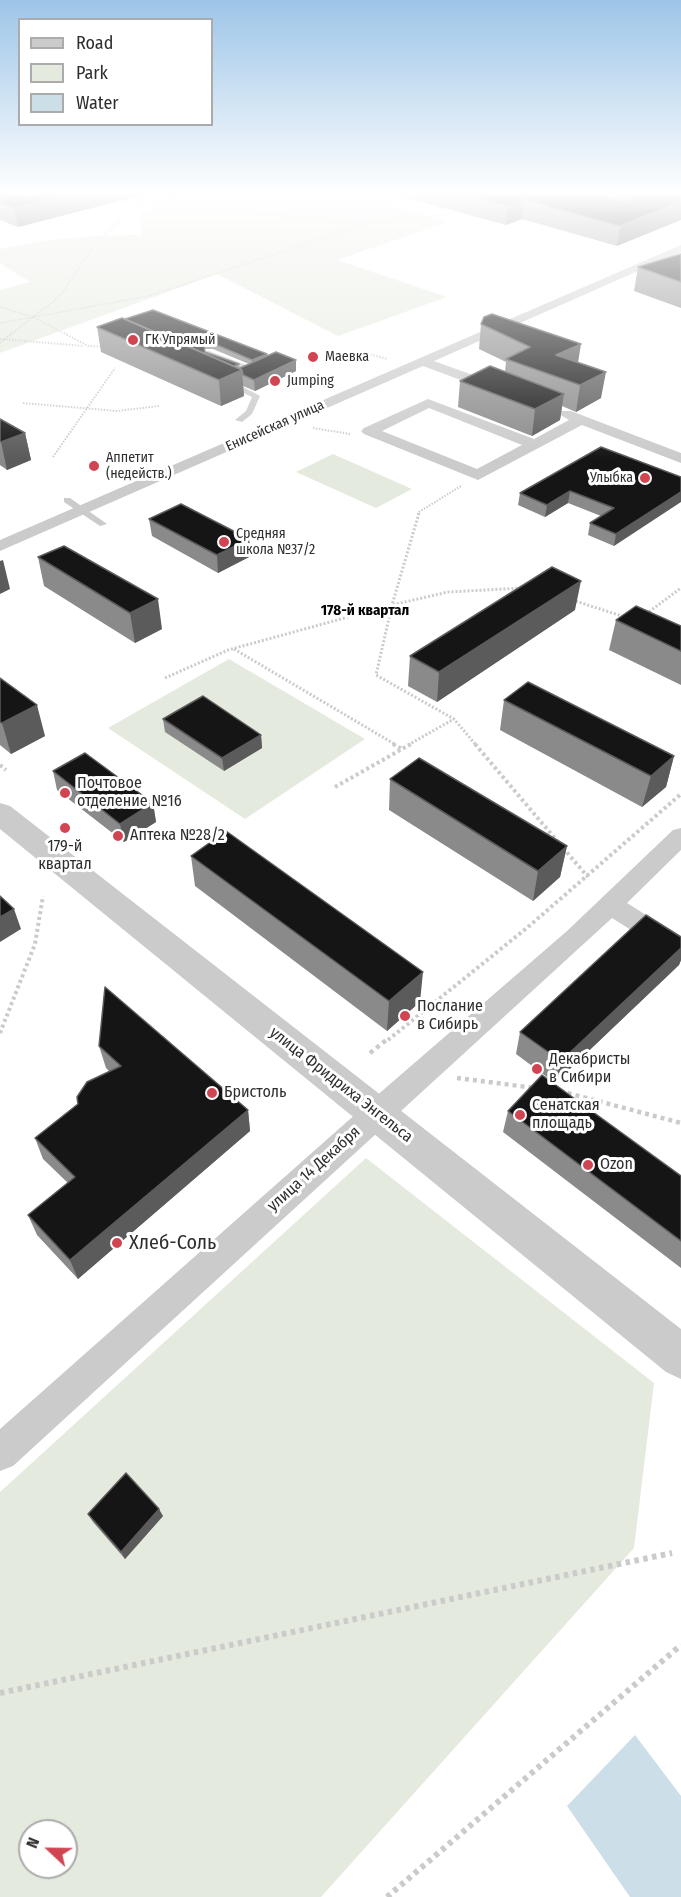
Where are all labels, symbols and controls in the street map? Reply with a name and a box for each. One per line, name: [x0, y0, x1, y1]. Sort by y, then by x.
legend: [18, 18, 213, 126]
text: Road: [76, 32, 113, 54]
text: Park: [76, 62, 108, 84]
text: Water: [76, 92, 119, 114]
place label: ГК Упрямый: [145, 332, 216, 348]
marker: ГК Упрямый: [126, 333, 140, 347]
place label: Маевка: [325, 349, 369, 365]
marker: Маевка: [306, 350, 320, 364]
place label: Jumping: [287, 373, 334, 389]
marker: Jumping: [268, 374, 282, 388]
street label: Енисейская улица: [223, 397, 327, 455]
place label: Аппетит (недейств.): [106, 450, 172, 482]
marker: Аппетит (недейств.): [87, 459, 101, 473]
place label: Улыбка: [590, 470, 633, 486]
marker: Улыбка: [638, 471, 652, 485]
place label: Средняя школа №37/2: [236, 526, 315, 558]
marker: Средняя школа №37/2: [217, 535, 231, 549]
district label: 178-й квартал: [321, 602, 409, 620]
place label: Почтовое отделение №16: [77, 774, 182, 812]
marker: Почтовое отделение №16: [58, 786, 72, 800]
marker: 179-й квартал: [58, 821, 72, 835]
place label: Аптека №28/2: [130, 826, 225, 846]
marker: Аптека №28/2: [111, 829, 125, 843]
place label: 179-й квартал: [38, 837, 92, 875]
place label: Послание в Сибирь: [417, 997, 483, 1035]
marker: Послание в Сибирь: [398, 1009, 412, 1023]
street label: улица Фридриха Энгельса: [266, 1023, 416, 1147]
place label: Декабристы в Сибири: [549, 1050, 630, 1088]
marker: Декабристы в Сибири: [530, 1062, 544, 1076]
place label: Бристоль: [224, 1083, 286, 1103]
marker: Бристоль: [205, 1086, 219, 1100]
place label: Сенатская площадь: [532, 1096, 600, 1134]
marker: Сенатская площадь: [513, 1108, 527, 1122]
street label: улица 14 Декабря: [264, 1122, 364, 1216]
place label: Ozon: [600, 1155, 633, 1175]
marker: Ozon: [581, 1158, 595, 1172]
place label: Хлеб-Соль: [129, 1231, 216, 1255]
marker: Хлеб-Соль: [110, 1236, 124, 1250]
north arrow: [18, 1819, 78, 1879]
text: N: [22, 1835, 43, 1851]

